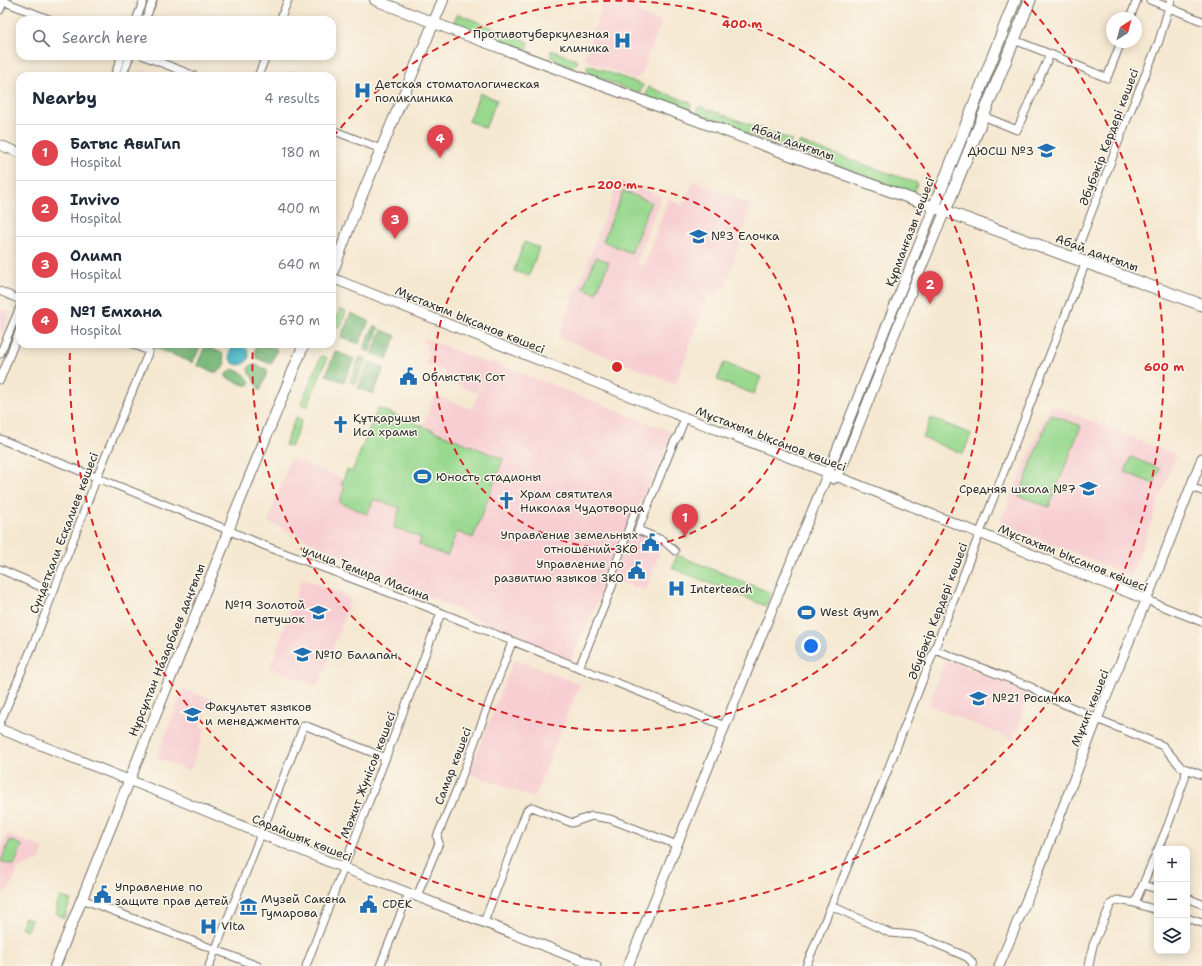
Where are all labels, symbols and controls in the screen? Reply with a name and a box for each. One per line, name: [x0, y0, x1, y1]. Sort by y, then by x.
north arrow: [1106, 12, 1142, 48]
search box: [16, 16, 336, 60]
text: 400 m: [722, 16, 762, 32]
place label: Противотуберкулезная клиника: [473, 26, 610, 56]
icon: search: [30, 27, 52, 49]
text: Search here: [62, 28, 148, 48]
hospital icon: Противотуберкулезная клиника: [612, 31, 632, 51]
street label: Әбубәкір Кердері көшесі: [1075, 66, 1143, 208]
place label: Детская стоматологическая поликлиника: [375, 76, 540, 106]
hospital icon: Детская стоматологическая поликлиника: [352, 81, 372, 101]
text: Nearby: [32, 87, 97, 109]
text: 4 results: [264, 90, 320, 107]
street label: Абай даңғылы: [749, 119, 837, 165]
pin: 4: [427, 125, 453, 158]
text: Батыс АвиГип: [70, 134, 181, 154]
school or university icon: ДЮСШ №3: [1037, 141, 1057, 161]
place label: ДЮСШ №3: [968, 143, 1034, 159]
text: 1: [42, 144, 48, 161]
text: 180 m: [281, 144, 320, 161]
text: Hospital: [70, 154, 121, 171]
street label: Құрманғазы көшесі: [882, 175, 938, 289]
text: 200 m: [597, 177, 637, 193]
text: Invivo: [70, 190, 120, 210]
text: 2: [40, 200, 50, 217]
text: 400 m: [277, 200, 320, 217]
pin: 3: [382, 206, 408, 239]
text: Hospital: [70, 210, 121, 227]
school or university icon: №3 Елочка: [688, 226, 708, 246]
place label: №3 Елочка: [711, 228, 780, 244]
street label: Абай даңғылы: [1053, 230, 1141, 276]
text: Олимп: [70, 246, 122, 266]
text: 3: [40, 256, 50, 273]
text: 640 m: [278, 256, 320, 273]
text: Hospital: [70, 266, 121, 283]
pin: 2: [917, 271, 943, 304]
street label: Мұстахым Ықсанов көшесі: [393, 283, 547, 357]
text: №1 Емхана: [70, 302, 162, 322]
text: 4: [40, 312, 50, 329]
text: 670 m: [279, 312, 320, 329]
text: Hospital: [70, 322, 121, 339]
text: 600 m: [1144, 359, 1184, 375]
centre of rings: [610, 360, 624, 374]
public building icon: Облыстық Сот: [399, 367, 419, 387]
place label: Облыстық Сот: [422, 369, 506, 385]
street label: Мұстахым Ықсанов көшесі: [693, 403, 849, 475]
place label: Құтқарушы Иса храмы: [353, 410, 420, 440]
church icon: Құтқарушы Иса храмы: [330, 415, 350, 435]
street label: Сүндетқали Есқалиев көшесі: [26, 450, 102, 616]
sports icon: Юность стадионы: [413, 467, 433, 487]
place label: Юность стадионы: [436, 469, 541, 485]
school or university icon: Средняя школа №7: [1079, 479, 1099, 499]
place label: Средняя школа №7: [959, 481, 1076, 497]
place label: Храм святителя Николая Чудотворца: [520, 486, 645, 516]
church icon: Храм святителя Николая Чудотворца: [497, 491, 517, 511]
pin: 1: [672, 504, 698, 537]
street label: Мұстахым Ықсанов көшесі: [996, 521, 1150, 595]
place label: Управление земельных отношений ЗКО: [501, 527, 638, 557]
public building icon: Управление земельных отношений ЗКО: [641, 532, 661, 552]
street label: Әбубәкір Кердері көшесі: [904, 540, 972, 682]
street label: улица Темира Масина: [300, 541, 433, 605]
place label: Управление по развитию языков ЗКО: [494, 556, 624, 586]
street label: Нұрсұлтан Назарбаев даңғылы: [125, 561, 209, 739]
public building icon: Управление по развитию языков ЗКО: [627, 561, 647, 581]
hospital icon: Interteach: [667, 579, 687, 599]
place label: Interteach: [690, 581, 753, 597]
place label: №19 Золотой петушок: [225, 597, 306, 627]
school or university icon: №19 Золотой петушок: [308, 602, 328, 622]
sports icon: West Gym: [797, 602, 817, 622]
place label: West Gym: [820, 604, 879, 620]
your location: [801, 636, 821, 656]
school or university icon: №10 Балапан: [292, 645, 312, 665]
place label: №10 Балапан: [315, 647, 397, 663]
street label: Мұхит көшесі: [1067, 667, 1113, 749]
school or university icon: №21 Росинка: [969, 688, 989, 708]
place label: №21 Росинка: [992, 690, 1072, 706]
place label: Факультет языков и менеджмента: [205, 699, 311, 729]
school or university icon: Факультет языков и менеджмента: [182, 704, 202, 724]
street label: Мәжит Жүнісов көшесі: [336, 709, 400, 841]
street label: Самар көшесі: [431, 725, 475, 807]
street label: Сарайшық көшесі: [250, 811, 354, 865]
map controls: [1154, 846, 1190, 954]
button: +: [1154, 846, 1190, 882]
place label: Управление по защите прав детей: [115, 879, 229, 909]
button: −: [1154, 882, 1190, 918]
public building icon: Управление по защите прав детей: [92, 884, 112, 904]
place label: Музей Сакена Гумарова: [261, 891, 347, 921]
public building icon: CDEK: [359, 894, 379, 914]
museum icon: Музей Сакена Гумарова: [238, 896, 258, 916]
place label: CDEK: [382, 896, 413, 912]
hospital icon: Vita: [198, 916, 218, 936]
place label: Vita: [221, 918, 245, 934]
button: layers: [1154, 918, 1190, 954]

